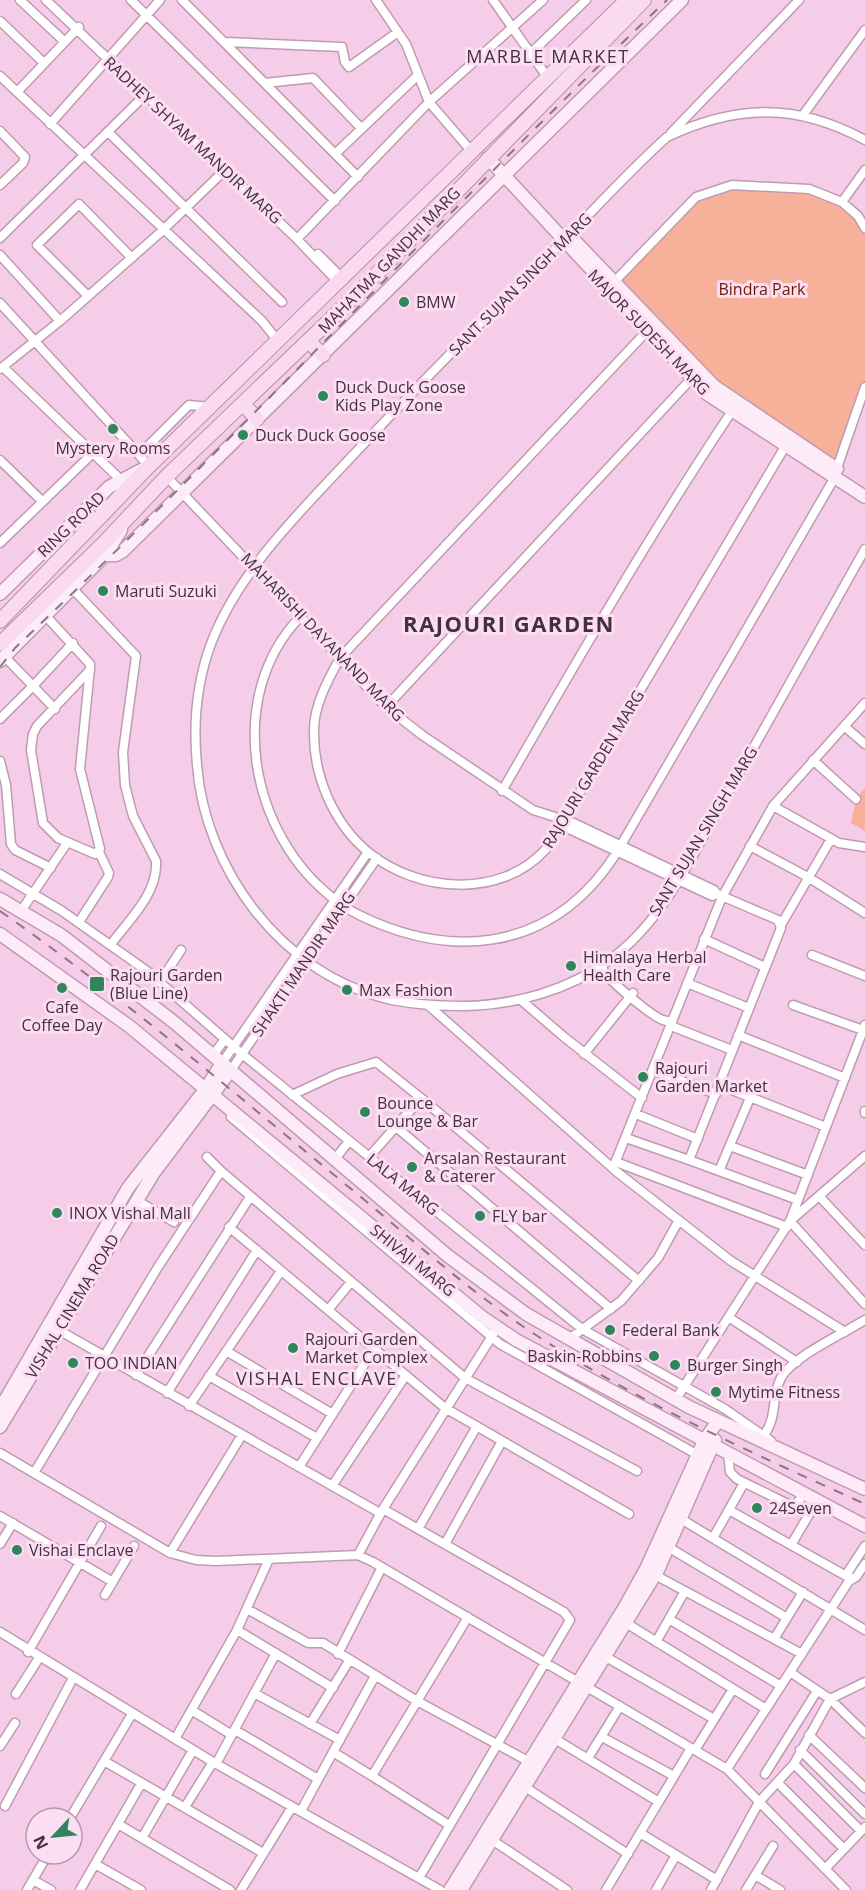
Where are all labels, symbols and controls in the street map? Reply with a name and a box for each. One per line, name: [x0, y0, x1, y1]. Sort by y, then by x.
district label: MARBLE MARKET: [466, 44, 630, 68]
street label: RADHEY SHYAM MANDIR MARG: [99, 51, 287, 229]
street label: MAHATMA GANDHI MARG: [313, 182, 465, 338]
street label: SANT SUJAN SINGH MARG: [444, 208, 596, 360]
street label: MAJOR SUDESH MARG: [583, 264, 715, 400]
park label: Bindra Park: [718, 278, 806, 300]
place label: BMW: [416, 291, 456, 313]
marker: BMW: [397, 295, 411, 309]
place label: Duck Duck Goose Kids Play Zone: [335, 376, 466, 416]
marker: Duck Duck Goose Kids Play Zone: [316, 389, 330, 403]
marker: Mystery Rooms: [106, 422, 120, 436]
place label: Duck Duck Goose: [255, 424, 386, 446]
marker: Duck Duck Goose: [236, 428, 250, 442]
place label: Mystery Rooms: [56, 437, 171, 459]
street label: RING ROAD: [32, 486, 110, 562]
street label: MAHARISHI DAYANAND MARG: [236, 548, 410, 726]
place label: Maruti Suzuki: [115, 580, 217, 602]
marker: Maruti Suzuki: [96, 584, 110, 598]
district label: RAJOURI GARDEN: [403, 608, 615, 638]
street label: RAJOURI GARDEN MARG: [537, 686, 649, 852]
street label: SANT SUJAN SINGH MARG: [644, 742, 762, 920]
street label: SHAKTI MANDIR MARG: [246, 887, 360, 1041]
place label: Himalaya Herbal Health Care: [583, 946, 707, 986]
marker: Himalaya Herbal Health Care: [564, 959, 578, 973]
place label: Rajouri Garden (Blue Line): [110, 964, 223, 1004]
marker: Rajouri Garden (Blue Line): [88, 975, 106, 993]
place label: Max Fashion: [359, 979, 453, 1001]
marker: Cafe Coffee Day: [55, 981, 69, 995]
marker: Max Fashion: [340, 983, 354, 997]
place label: Cafe Coffee Day: [21, 996, 104, 1036]
place label: Rajouri Garden Market: [655, 1057, 768, 1097]
marker: Rajouri Garden Market: [636, 1070, 650, 1084]
place label: Bounce Lounge & Bar: [377, 1092, 478, 1132]
marker: Bounce Lounge & Bar: [358, 1105, 372, 1119]
place label: Arsalan Restaurant & Caterer: [424, 1147, 566, 1187]
street label: LALA MARG: [362, 1148, 444, 1220]
marker: Arsalan Restaurant & Caterer: [405, 1160, 419, 1174]
place label: INOX Vishal Mall: [69, 1202, 191, 1224]
place label: FLY bar: [492, 1205, 547, 1227]
marker: INOX Vishal Mall: [50, 1206, 64, 1220]
marker: FLY bar: [473, 1209, 487, 1223]
street label: SHIVAJI MARG: [366, 1219, 460, 1301]
street label: VISHAL CINEMA ROAD: [20, 1229, 124, 1383]
place label: Federal Bank: [622, 1319, 720, 1341]
marker: Federal Bank: [603, 1323, 617, 1337]
place label: Rajouri Garden Market Complex: [305, 1328, 428, 1368]
marker: Rajouri Garden Market Complex: [286, 1341, 300, 1355]
place label: Baskin-Robbins: [527, 1345, 642, 1367]
marker: Baskin-Robbins: [647, 1349, 661, 1363]
place label: TOO INDIAN: [85, 1352, 178, 1374]
place label: Burger Singh: [687, 1354, 783, 1376]
marker: TOO INDIAN: [66, 1356, 80, 1370]
marker: Burger Singh: [668, 1358, 682, 1372]
district label: VISHAL ENCLAVE: [236, 1366, 398, 1390]
place label: Mytime Fitness: [728, 1381, 840, 1403]
marker: Mytime Fitness: [709, 1385, 723, 1399]
place label: 24Seven: [769, 1497, 832, 1519]
marker: 24Seven: [750, 1501, 764, 1515]
place label: Vishai Enclave: [29, 1539, 133, 1561]
marker: Vishai Enclave: [10, 1543, 24, 1557]
north arrow: [24, 1806, 84, 1866]
text: N: [28, 1832, 53, 1853]

